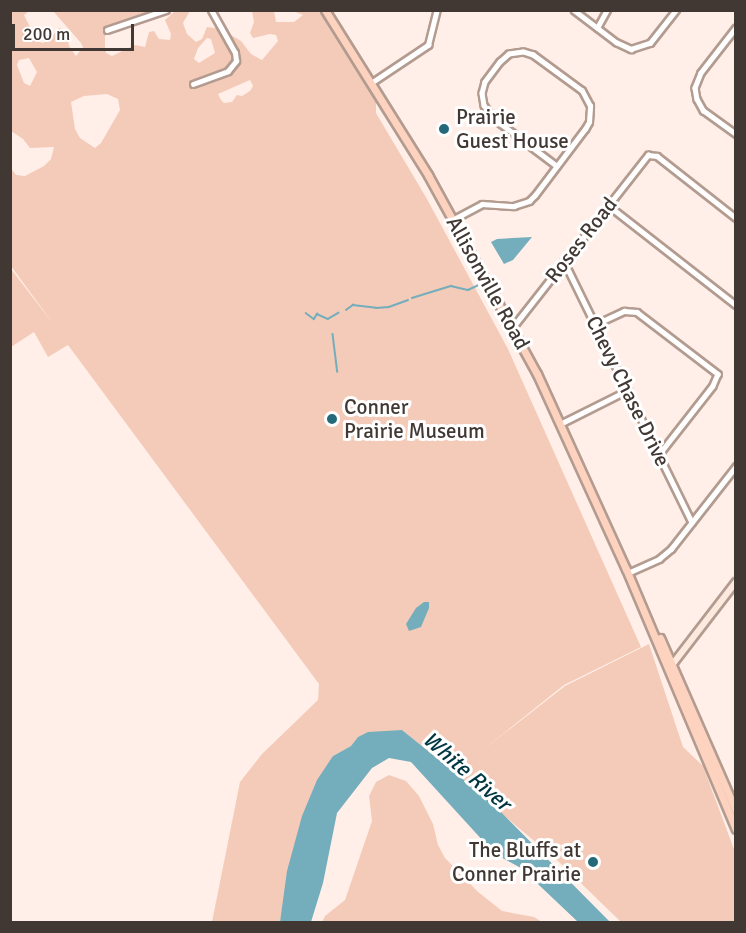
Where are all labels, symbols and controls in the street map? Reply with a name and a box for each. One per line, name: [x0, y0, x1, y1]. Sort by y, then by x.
scale bar: [15, 12, 136, 50]
text: 200 m: [23, 23, 70, 45]
place label: Prairie Guest House: [456, 104, 569, 154]
marker: Prairie Guest House: [437, 122, 451, 136]
street label: Roses Road: [540, 192, 622, 288]
street label: Allisonville Road: [441, 212, 535, 354]
street label: Chevy Chase Drive: [581, 312, 675, 470]
place label: Conner Prairie Museum: [344, 394, 485, 444]
marker: Conner Prairie Museum: [325, 412, 339, 426]
water label: White River: [418, 726, 516, 816]
place label: The Bluffs at Conner Prairie: [452, 837, 581, 887]
marker: The Bluffs at Conner Prairie: [586, 855, 600, 869]

